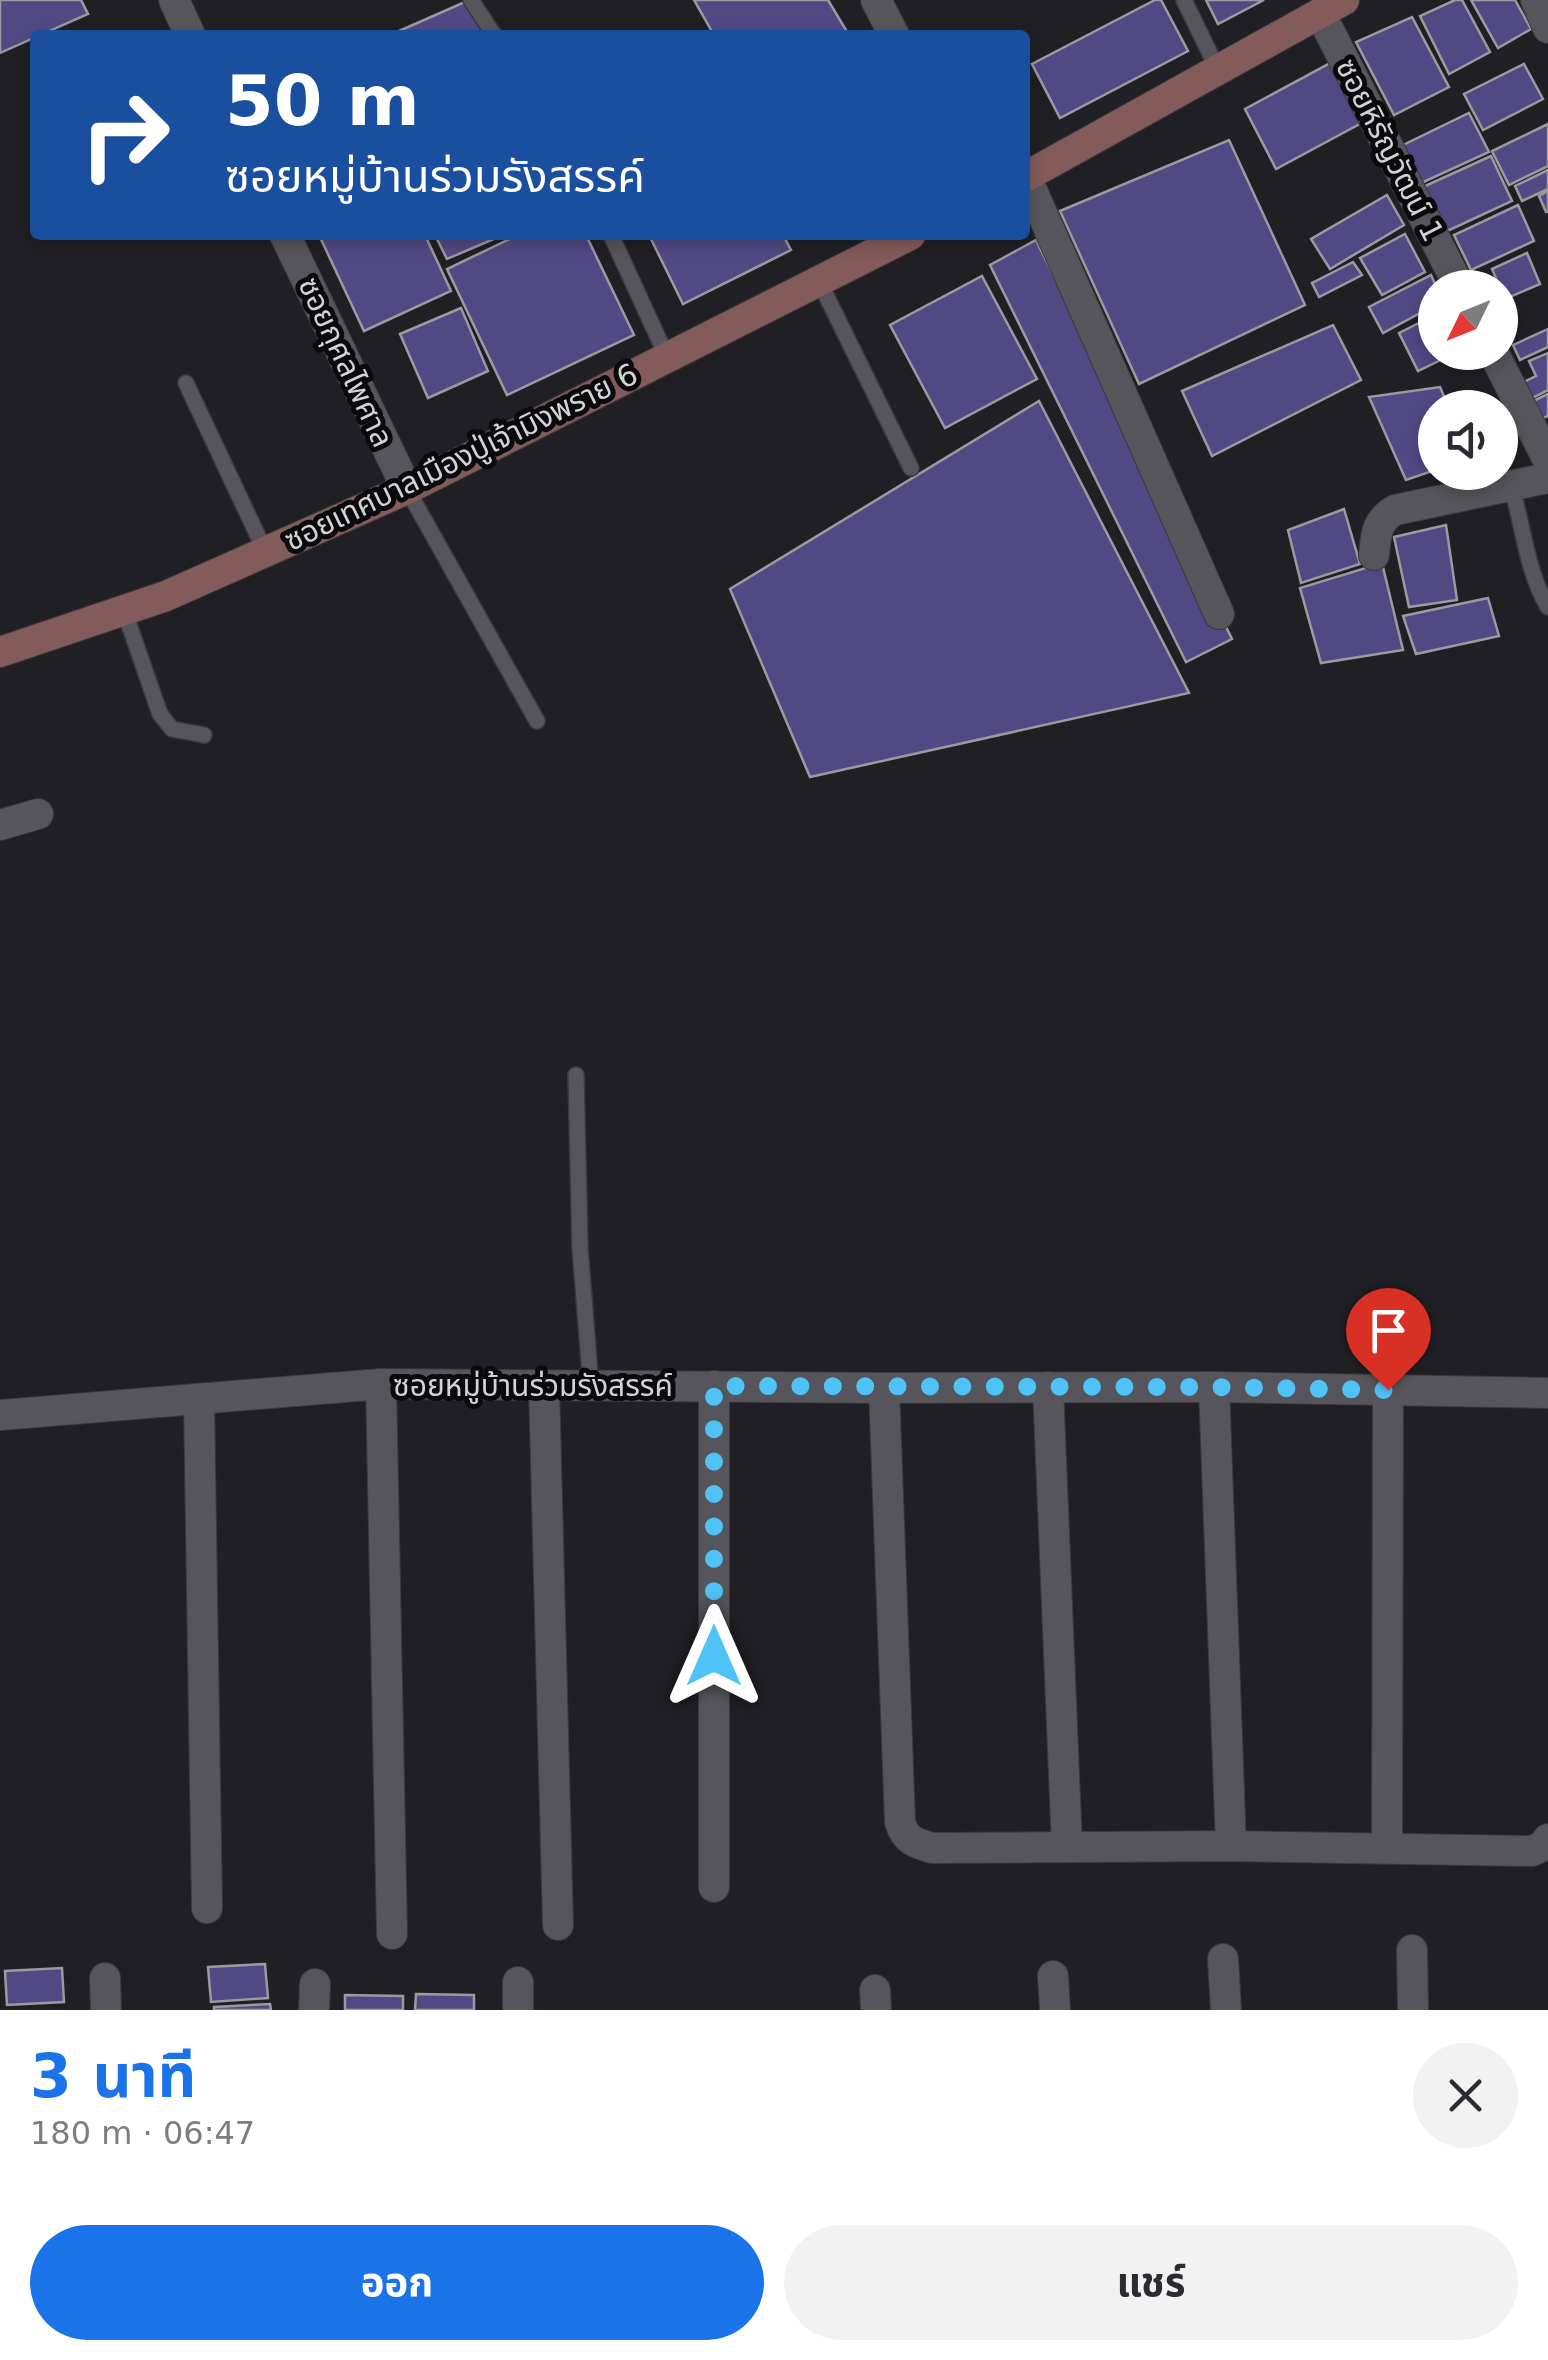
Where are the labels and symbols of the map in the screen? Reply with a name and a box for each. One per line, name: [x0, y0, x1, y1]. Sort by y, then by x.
street label: ซอยหิรัญวัฒน์ 1: [1329, 53, 1451, 247]
north arrow: [1418, 270, 1518, 370]
street label: ซอยกุศลไพศาล: [291, 272, 401, 453]
street label: ซอยเทศบาลเมืองปู่เจ้ามิงพราย 6: [279, 356, 644, 559]
pin: [1346, 1288, 1431, 1391]
street label: ซอยหมู่บ้านร่วมรังสรรค์: [393, 1368, 673, 1404]
position arrow: [662, 1604, 766, 1708]

